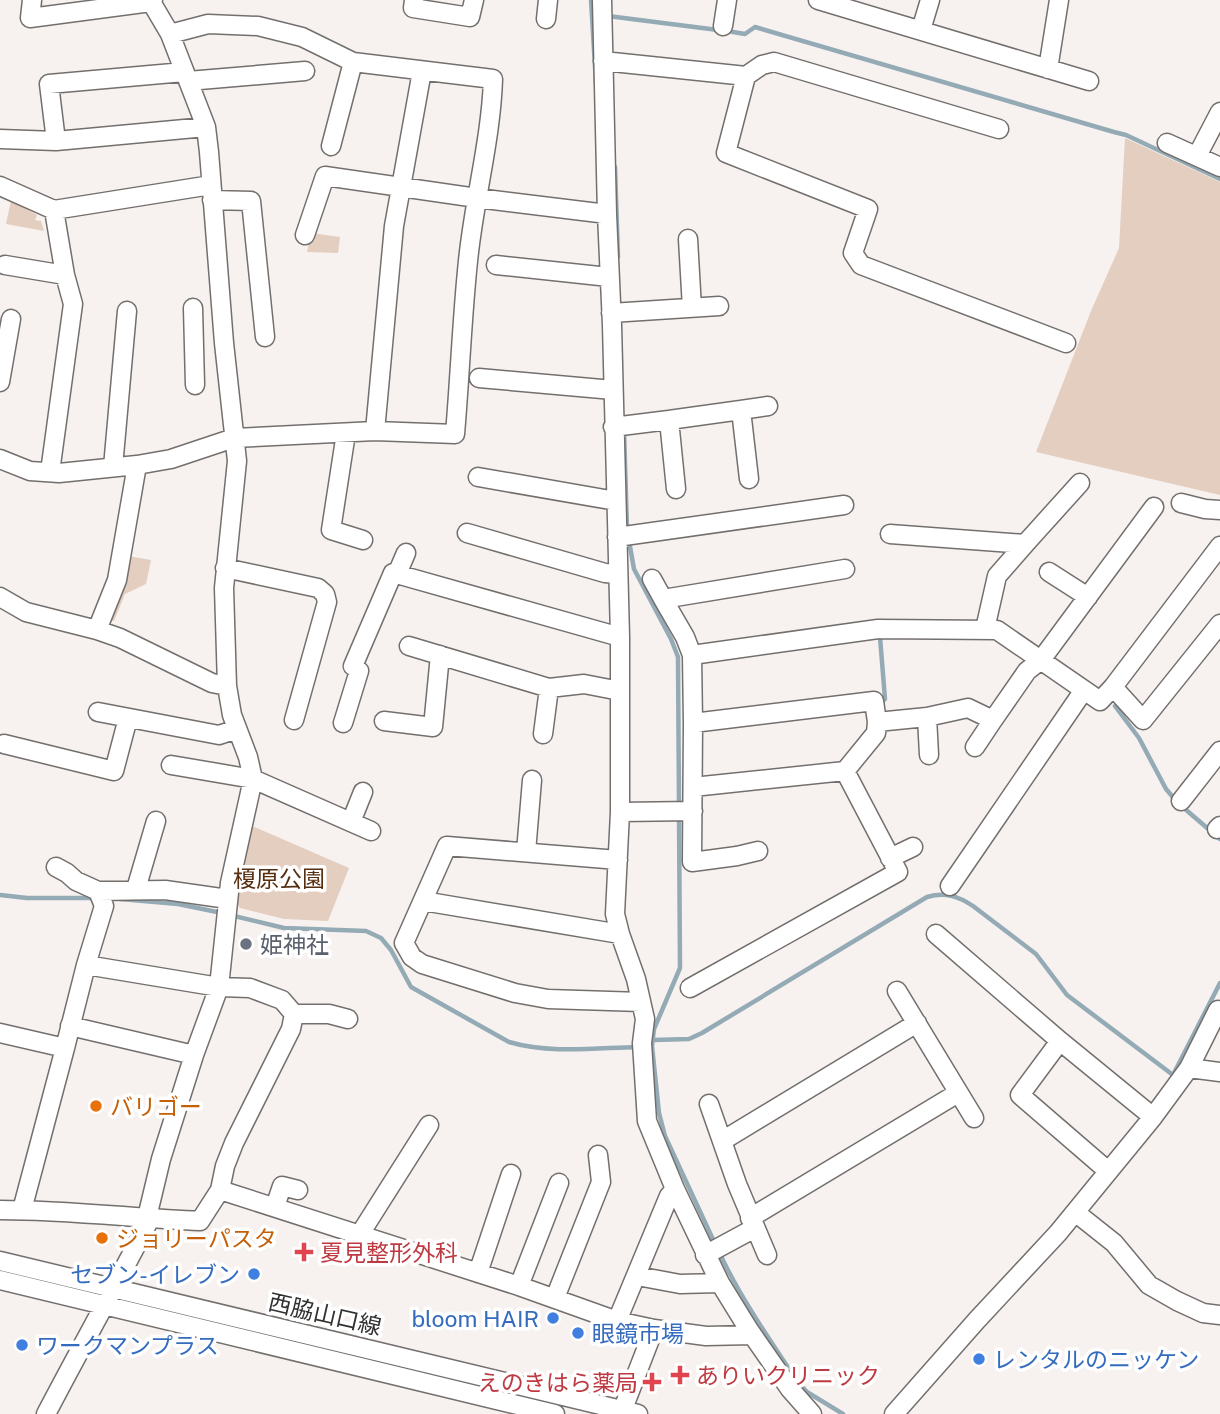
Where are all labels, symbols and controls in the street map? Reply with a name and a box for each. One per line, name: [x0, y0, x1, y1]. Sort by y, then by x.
park label: 榎原公園: [233, 865, 325, 892]
place label: 姫神社: [260, 931, 329, 958]
marker: 姫神社: [238, 936, 254, 952]
place label: バリゴー: [110, 1093, 202, 1120]
marker: バリゴー: [88, 1098, 104, 1114]
place label: ジョリーパスタ: [116, 1225, 277, 1252]
marker: ジョリーパスタ: [94, 1230, 110, 1246]
place label: 夏見整形外科: [320, 1239, 458, 1266]
marker: 夏見整形外科: [294, 1242, 314, 1262]
place label: セブン-イレブン: [70, 1261, 240, 1288]
marker: セブン-イレブン: [246, 1266, 262, 1282]
street label: 西脇山口線: [266, 1288, 384, 1340]
place label: bloom HAIR: [411, 1305, 539, 1332]
marker: bloom HAIR: [545, 1310, 561, 1326]
place label: 眼鏡市場: [592, 1320, 684, 1347]
marker: 眼鏡市場: [570, 1325, 586, 1341]
place label: ワークマンプラス: [36, 1332, 219, 1359]
marker: ワークマンプラス: [14, 1337, 30, 1353]
place label: レンタルのニッケン: [993, 1346, 1199, 1373]
marker: レンタルのニッケン: [971, 1351, 987, 1367]
place label: ありいクリニック: [696, 1362, 880, 1389]
marker: ありいクリニック: [670, 1365, 690, 1385]
place label: えのきはら薬局: [478, 1369, 638, 1396]
marker: えのきはら薬局: [644, 1374, 660, 1390]

